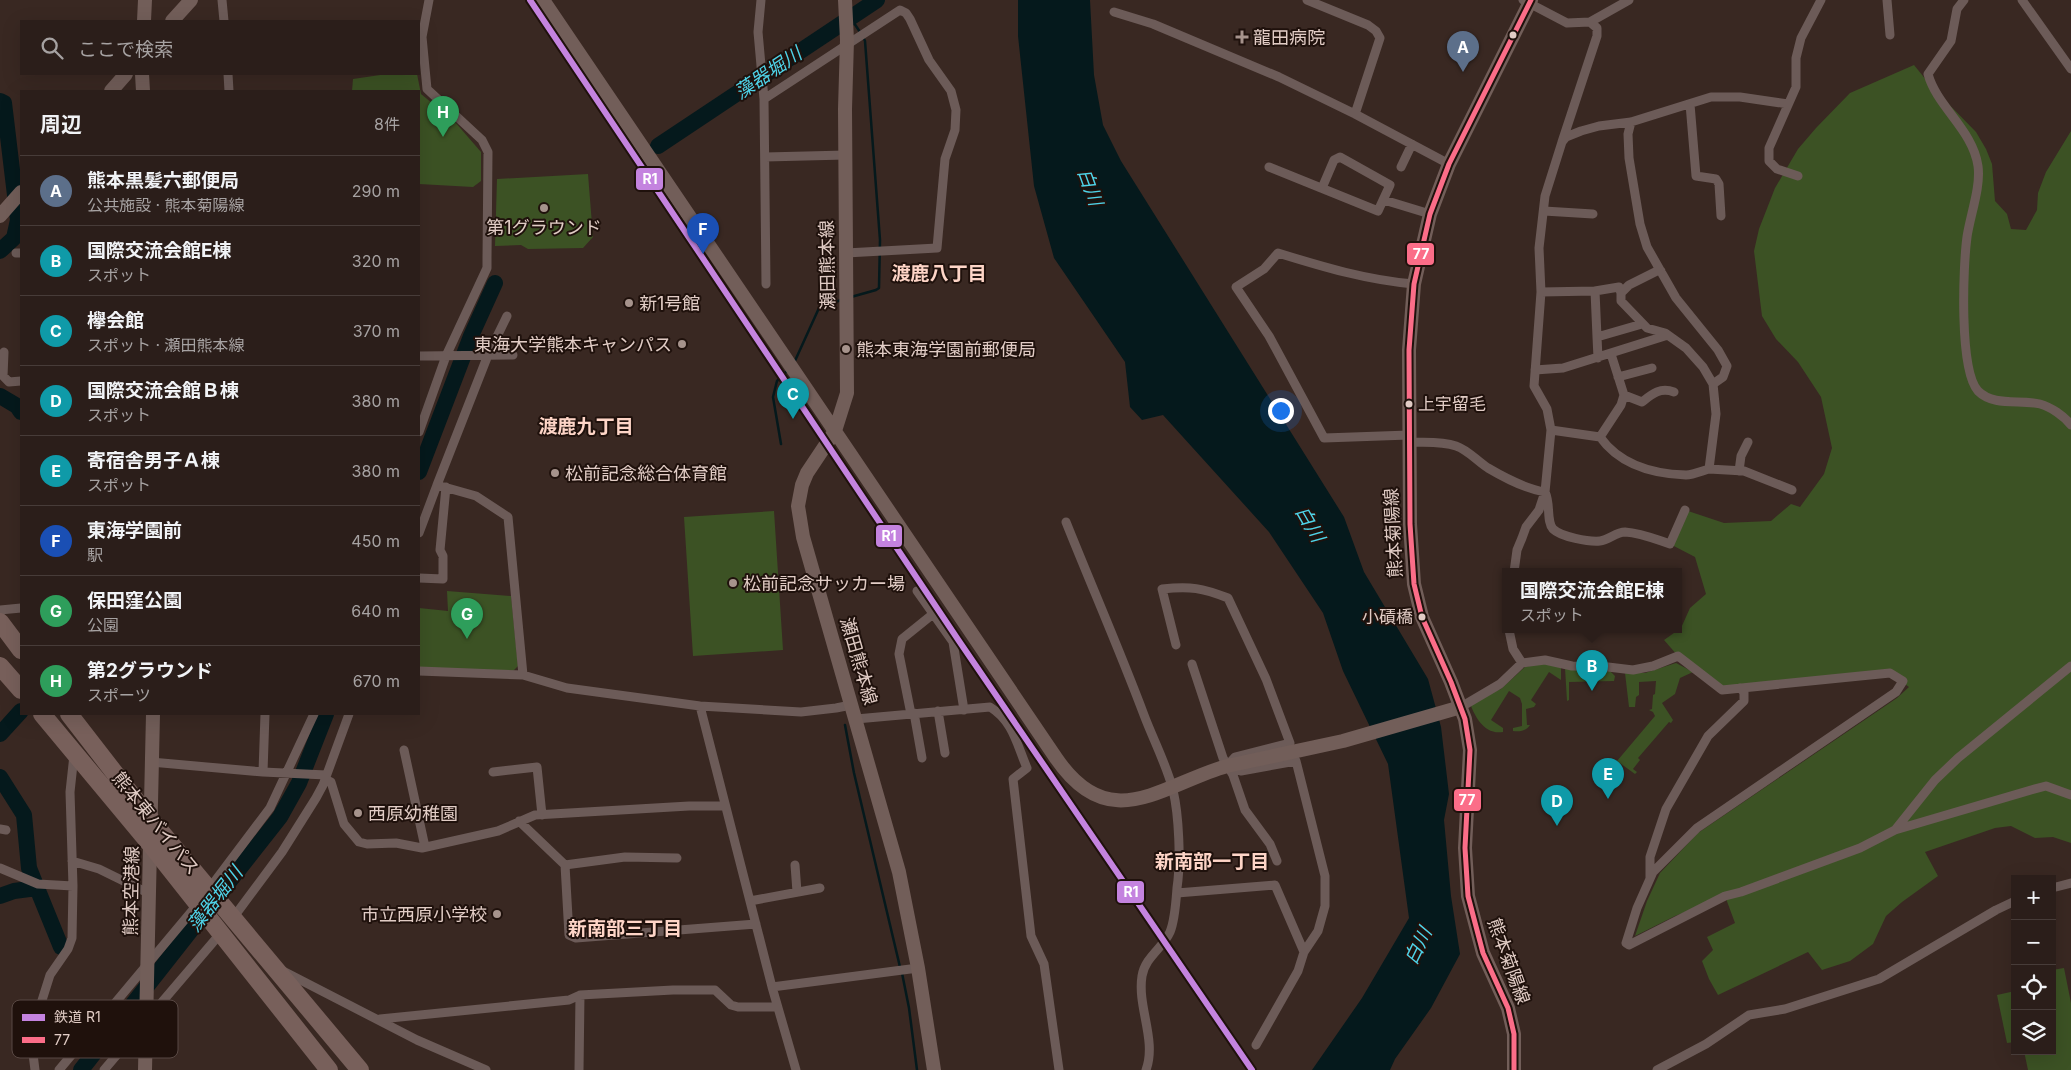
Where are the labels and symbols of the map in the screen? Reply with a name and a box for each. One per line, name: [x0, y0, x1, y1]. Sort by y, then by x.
place label: 龍田病院: [1253, 27, 1325, 48]
marker: 龍田病院: [1235, 30, 1249, 44]
unlabelled marker: [1508, 30, 1518, 40]
pin: A: [1447, 31, 1479, 72]
water label: 藻器堀川: [730, 41, 808, 104]
pin: H: [427, 96, 459, 137]
water label: 白川: [1073, 165, 1108, 211]
line badge: R1: [635, 167, 664, 191]
text: R1: [642, 170, 658, 187]
marker: 第1グラウンド: [538, 202, 550, 214]
pin: F: [687, 213, 719, 254]
place label: 第1グラウンド: [486, 217, 602, 238]
street label: 瀬田熊本線: [816, 220, 838, 310]
line badge: 77: [1406, 242, 1435, 266]
text: 77: [1413, 245, 1429, 262]
district label: 渡鹿八丁目: [891, 262, 987, 285]
place label: 新1号館: [639, 293, 700, 314]
marker: 新1号館: [623, 297, 635, 309]
place label: 東海大学熊本キャンパス: [474, 334, 672, 355]
marker: 東海大学熊本キャンパス: [676, 338, 688, 350]
place label: 熊本東海学園前郵便局: [856, 339, 1036, 360]
marker: 熊本東海学園前郵便局: [840, 343, 852, 355]
pin: C: [777, 378, 809, 419]
place label: 上宇留毛: [1418, 394, 1486, 414]
your location: [1268, 398, 1294, 424]
marker: 上宇留毛: [1404, 399, 1414, 409]
district label: 渡鹿九丁目: [538, 415, 634, 438]
place label: 松前記念総合体育館: [565, 463, 727, 484]
marker: 松前記念総合体育館: [549, 467, 561, 479]
street label: 熊本菊陽線: [1380, 488, 1406, 578]
water label: 白川: [1291, 502, 1330, 548]
line badge: R1: [875, 524, 903, 548]
text: R1: [881, 527, 897, 544]
place label: 松前記念サッカー場: [743, 573, 905, 594]
marker: 松前記念サッカー場: [727, 577, 739, 589]
pin: G: [451, 598, 483, 639]
place label: 小磧橋: [1362, 607, 1413, 627]
marker: 小磧橋: [1417, 612, 1427, 622]
street label: 瀬田熊本線: [837, 615, 881, 707]
pin: B: [1576, 650, 1608, 691]
pin: E: [1592, 758, 1624, 799]
street label: 熊本東バイパス: [108, 768, 204, 878]
pin: D: [1541, 785, 1573, 826]
line badge: 77: [1453, 788, 1482, 812]
text: 77: [1459, 791, 1475, 808]
place label: 西原幼稚園: [368, 803, 458, 824]
marker: 西原幼稚園: [352, 807, 364, 819]
street label: 熊本空港線: [120, 846, 142, 936]
district label: 新南部一丁目: [1155, 850, 1269, 873]
water label: 藻器堀川: [183, 860, 249, 936]
line badge: R1: [1116, 880, 1145, 904]
text: R1: [1123, 883, 1139, 900]
place label: 市立西原小学校: [361, 904, 487, 925]
marker: 市立西原小学校: [491, 908, 503, 920]
street label: 熊本菊陽線: [1484, 915, 1534, 1007]
district label: 新南部三丁目: [568, 917, 682, 940]
water label: 白川: [1399, 922, 1438, 968]
legend: [12, 1000, 178, 1058]
text: 鉄道 R1: [54, 1008, 101, 1025]
text: 77: [54, 1031, 70, 1048]

